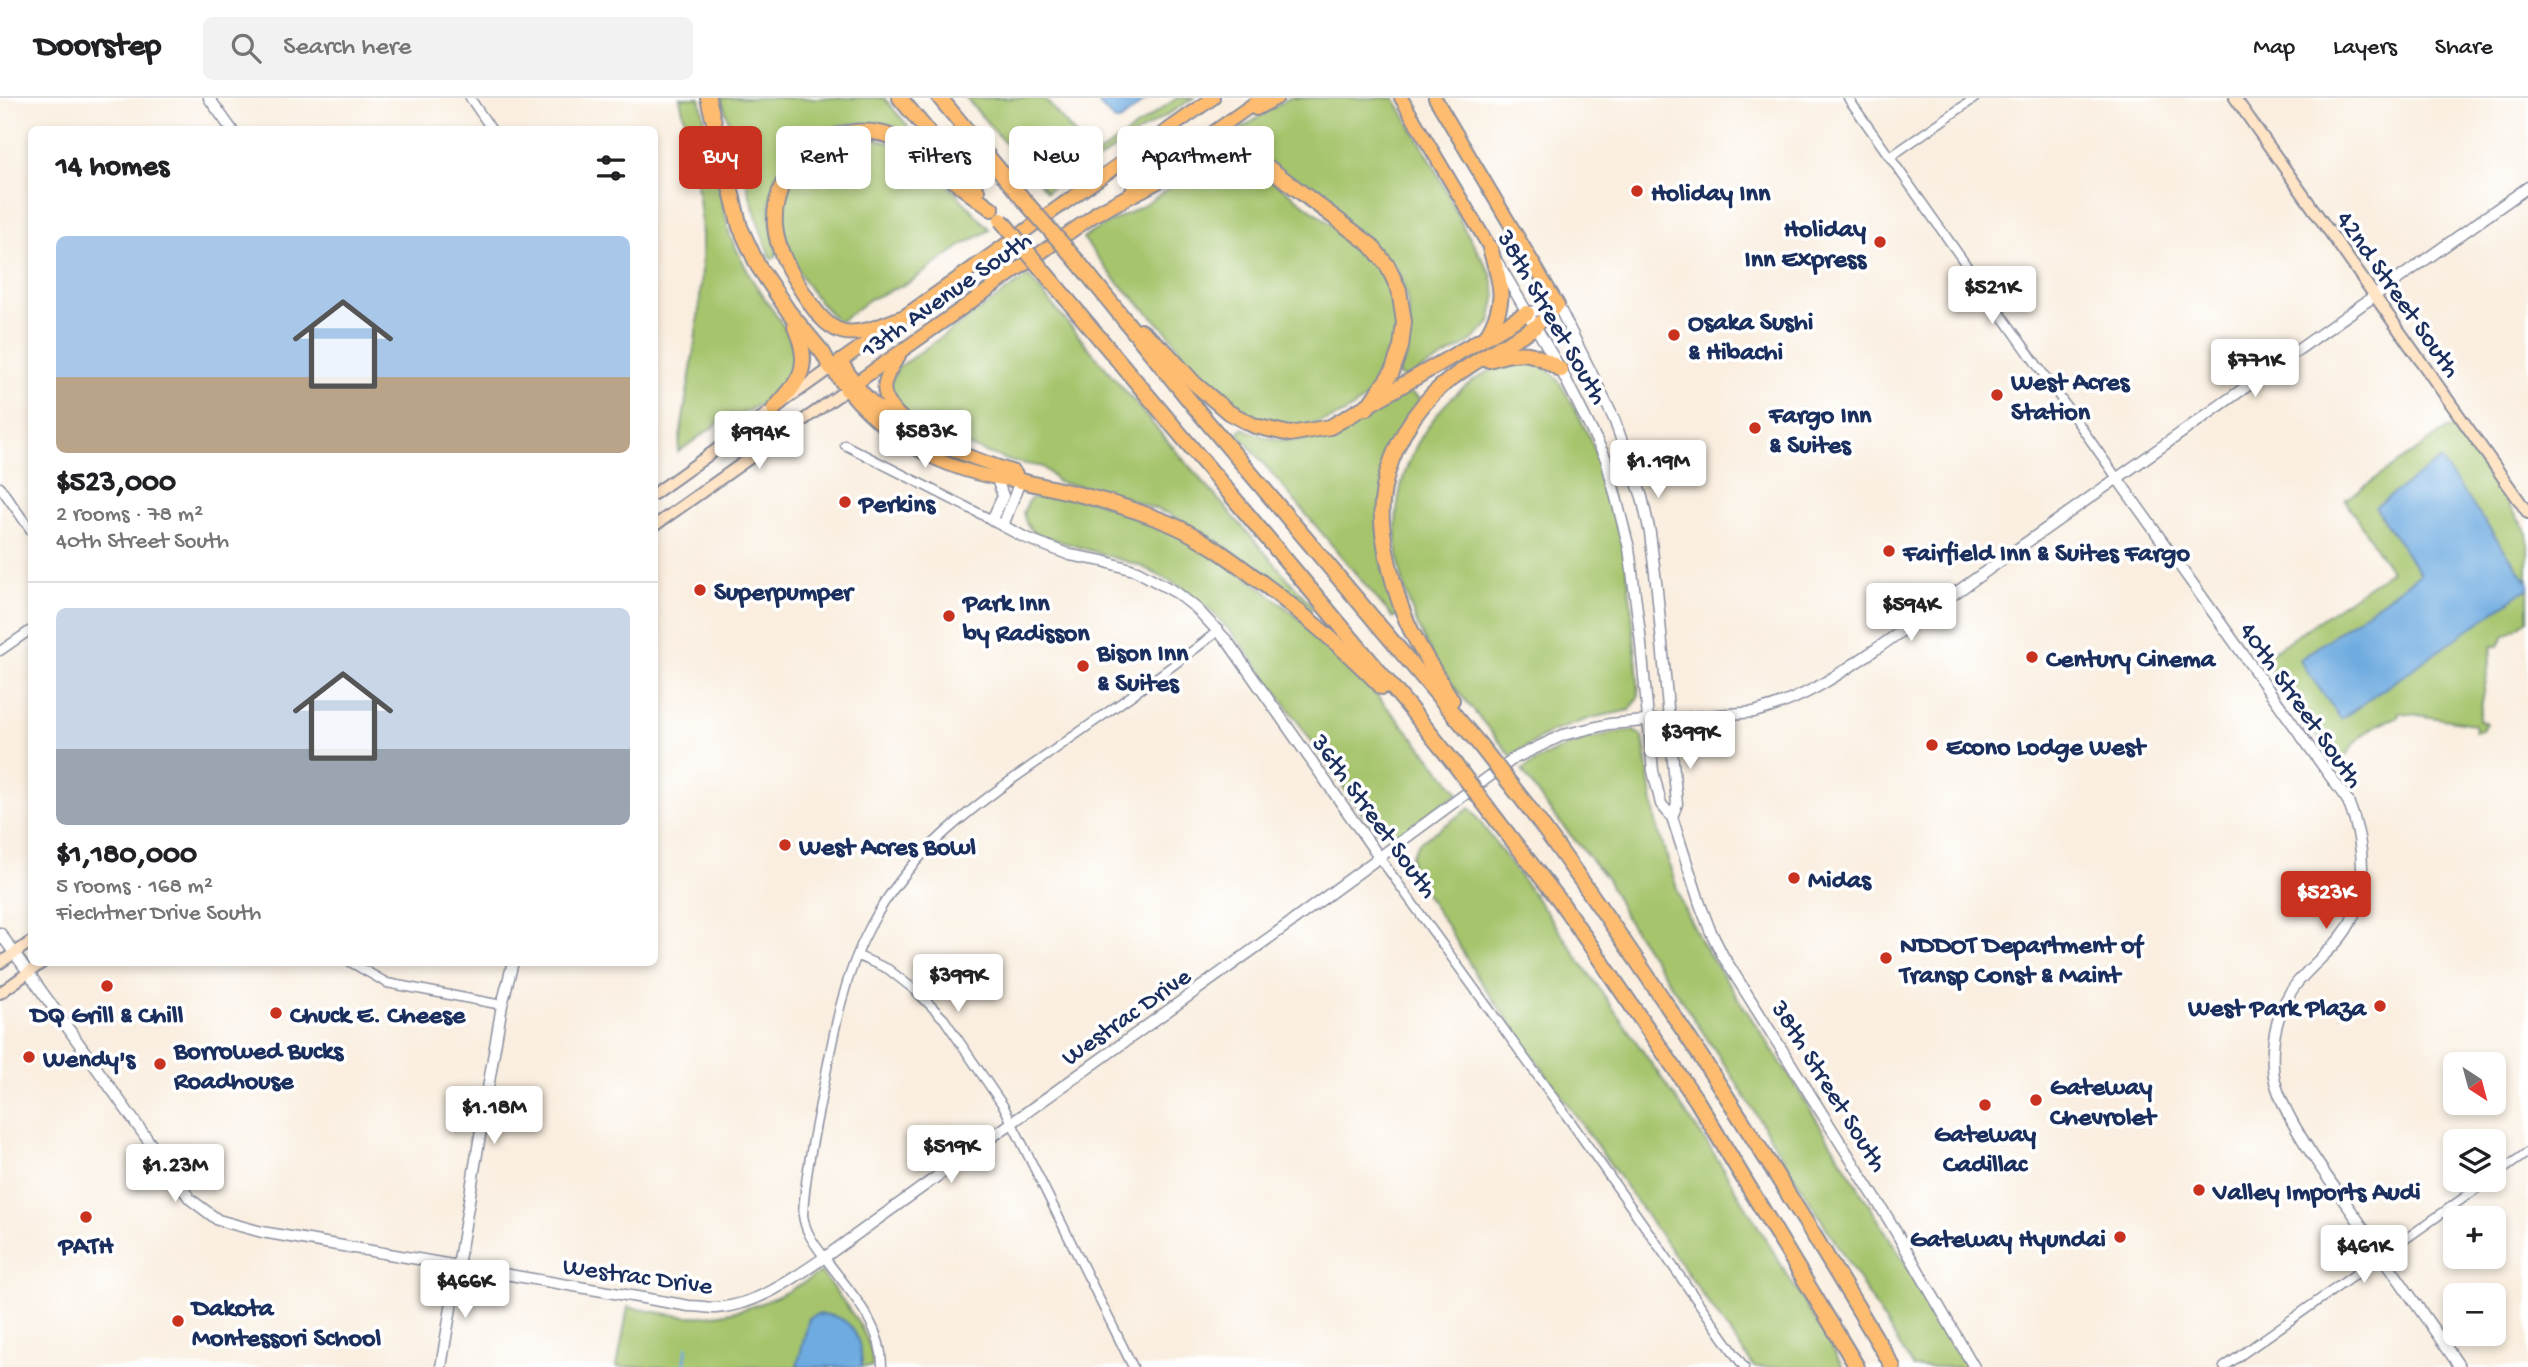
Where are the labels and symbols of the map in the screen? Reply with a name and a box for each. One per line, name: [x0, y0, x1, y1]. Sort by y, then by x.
place label: Holiday Inn: [1651, 180, 1771, 211]
marker: Holiday Inn: [1629, 183, 1645, 199]
street label: 42nd Street South: [2327, 206, 2465, 385]
place label: Holiday Inn Express: [1744, 216, 1867, 277]
street label: 38th Street South: [1487, 225, 1613, 411]
street label: 13th Avenue South: [855, 226, 1039, 368]
marker: Holiday Inn Express: [1872, 234, 1888, 250]
pin: $521K: [1943, 266, 2041, 326]
place label: Osaka Sushi & Hibachi: [1688, 309, 1813, 370]
marker: Osaka Sushi & Hibachi: [1666, 327, 1682, 343]
pin: $771K: [2206, 340, 2304, 399]
place label: West Acres Station: [2010, 369, 2131, 430]
marker: West Acres Station: [1989, 387, 2005, 403]
place label: Fargo Inn & Suites: [1768, 402, 1872, 463]
pin: $583K: [876, 410, 974, 470]
pin: $994K: [710, 412, 808, 471]
marker: Fargo Inn & Suites: [1747, 420, 1763, 436]
pin: $1.19M: [1601, 440, 1715, 500]
place label: Perkins: [857, 491, 937, 522]
marker: Perkins: [837, 494, 853, 510]
place label: Fairfield Inn & Suites Fargo: [1902, 540, 2190, 571]
marker: Fairfield Inn & Suites Fargo: [1881, 543, 1897, 559]
place label: Superpumper: [714, 579, 855, 610]
marker: Superpumper: [692, 582, 708, 598]
pin: $594K: [1862, 584, 1960, 643]
place label: Park Inn by Radisson: [961, 590, 1090, 651]
marker: Park Inn by Radisson: [941, 608, 957, 624]
street label: 40th Street South: [2231, 618, 2368, 796]
place label: Bison Inn & Suites: [1096, 640, 1189, 701]
place label: Century Cinema: [2046, 646, 2217, 677]
marker: Century Cinema: [2024, 649, 2040, 665]
marker: Bison Inn & Suites: [1075, 658, 1091, 674]
pin: $399K: [1641, 712, 1739, 771]
street label: 36th Street South: [1302, 729, 1442, 906]
place label: Econo Lodge West: [1946, 734, 2147, 765]
marker: Econo Lodge West: [1924, 737, 1940, 753]
place label: West Acres Bowl: [798, 834, 976, 865]
marker: West Acres Bowl: [777, 837, 793, 853]
place label: Midas: [1808, 867, 1872, 898]
marker: Midas: [1786, 870, 1802, 886]
pin: $523K: [2277, 872, 2375, 931]
place label: NDDOT Department of Transp Const & Maint: [1898, 932, 2146, 993]
marker: NDDOT Department of Transp Const & Maint: [1878, 950, 1894, 966]
pin: $399K: [909, 954, 1007, 1014]
street label: Westrac Drive: [1057, 962, 1199, 1075]
marker: DQ Grill & Chill: [99, 978, 115, 994]
street label: 38th Street South: [1761, 995, 1892, 1179]
place label: West Park Plaza: [2187, 995, 2368, 1026]
marker: West Park Plaza: [2372, 998, 2388, 1014]
place label: DQ Grill & Chill: [29, 1002, 184, 1033]
place label: Chuck E. Cheese: [290, 1002, 467, 1033]
marker: Chuck E. Cheese: [268, 1005, 284, 1021]
place label: Borrowed Bucks Roadhouse: [173, 1038, 345, 1099]
place label: Wendy's: [42, 1046, 137, 1077]
marker: Wendy's: [21, 1049, 37, 1065]
north arrow: [2443, 1052, 2506, 1115]
marker: Borrowed Bucks Roadhouse: [152, 1056, 168, 1072]
place label: Gateway Chevrolet: [2050, 1074, 2158, 1135]
pin: $1.18M: [437, 1086, 551, 1146]
marker: Gateway Chevrolet: [2028, 1092, 2044, 1108]
marker: Gateway Cadillac: [1977, 1097, 1993, 1113]
place label: Gateway Cadillac: [1934, 1121, 2036, 1182]
pin: $519K: [902, 1126, 1000, 1185]
pin: $1.23M: [118, 1144, 232, 1204]
place label: Valley Imports Audi: [2212, 1179, 2421, 1210]
marker: Valley Imports Audi: [2191, 1182, 2207, 1198]
marker: PATH: [78, 1209, 94, 1225]
place label: Gateway Hyundai: [1910, 1226, 2106, 1257]
pin: $461K: [2315, 1226, 2413, 1285]
marker: Gateway Hyundai: [2112, 1229, 2128, 1245]
place label: PATH: [57, 1233, 114, 1264]
street label: Westrac Drive: [560, 1253, 715, 1304]
pin: $466K: [416, 1260, 514, 1320]
place label: Dakota Montessori School: [190, 1295, 381, 1356]
marker: Dakota Montessori School: [170, 1313, 186, 1329]

